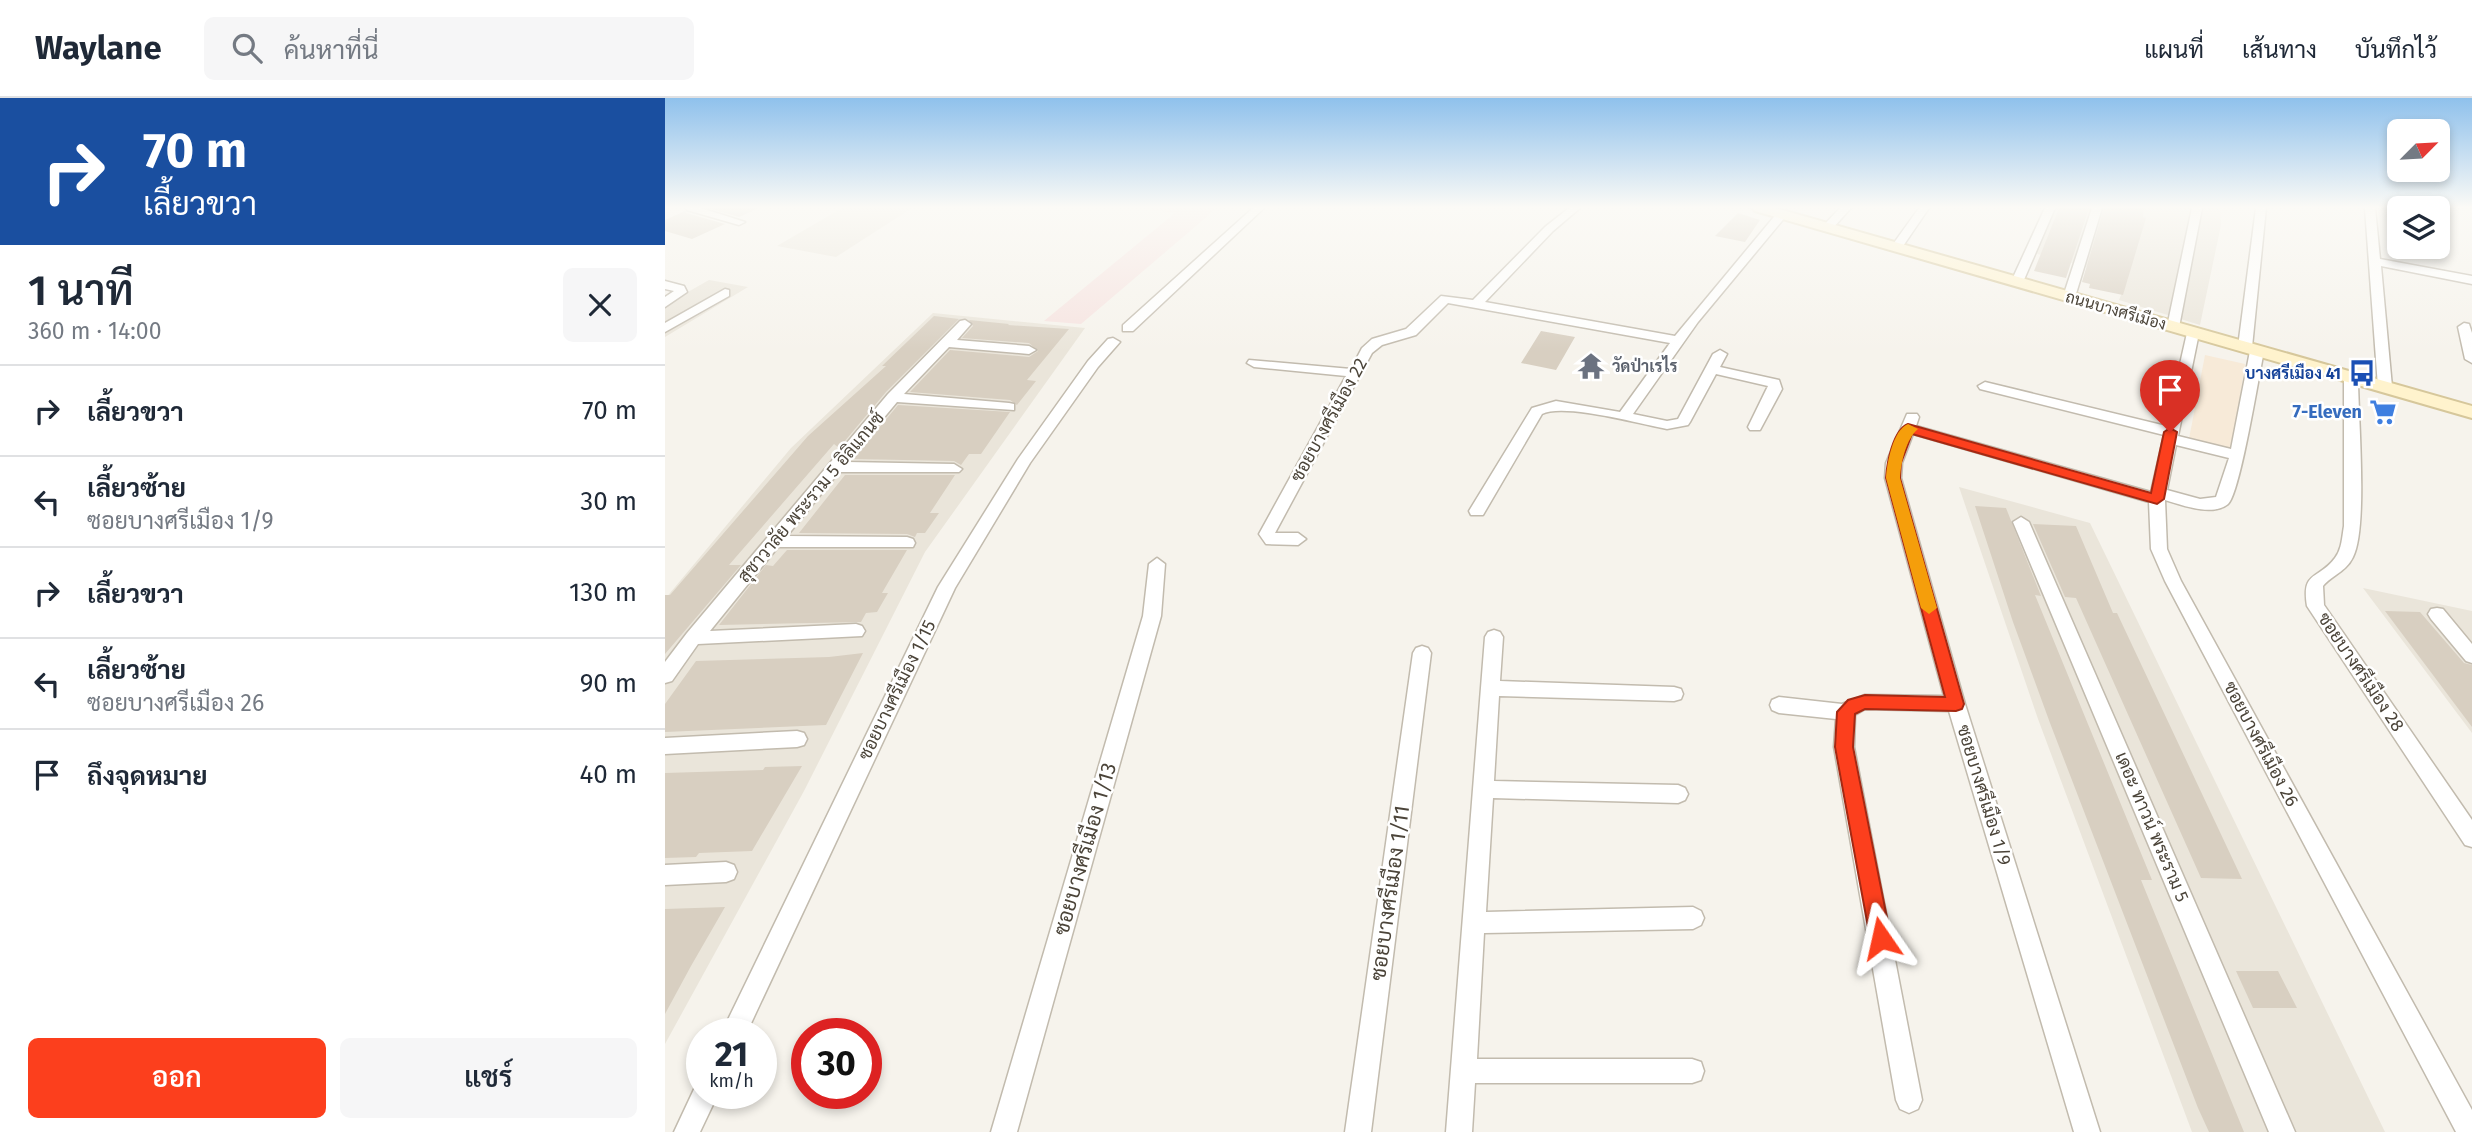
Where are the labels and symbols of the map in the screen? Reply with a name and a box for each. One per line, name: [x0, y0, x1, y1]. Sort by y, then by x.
north arrow: [2387, 119, 2450, 182]
street label: ถนนบางศรีเมือง: [2063, 285, 2169, 334]
temple icon: วัดป่าเรไร: [1576, 351, 1606, 381]
street label: ซอยบางศรีเมือง 22: [1284, 353, 1372, 486]
place label: วัดป่าเรไร: [1612, 355, 1678, 376]
bus stop icon: บางศรีเมือง 41: [2347, 358, 2377, 388]
pin: [2140, 360, 2200, 432]
place label: บางศรีเมือง 41: [2245, 363, 2341, 383]
supermarket icon: 7-Eleven: [2368, 397, 2398, 427]
place label: 7-Eleven: [2292, 401, 2362, 423]
street label: สุชาวาลัย พระราม 5 อิลิแกนซ์: [732, 406, 890, 588]
street label: ซอยบางศรีเมือง 28: [2313, 607, 2411, 736]
street label: ซอยบางศรีเมือง 1/15: [852, 616, 940, 764]
street label: ซอยบางศรีเมือง 26: [2219, 677, 2305, 810]
street label: ซอยบางศรีเมือง 1/9: [1952, 721, 2018, 868]
street label: เดอะ ทาวน์ พระราม 5: [2110, 748, 2195, 905]
street label: ซอยบางศรีเมือง 1/13: [1047, 759, 1122, 938]
street label: ซอยบางศรีเมือง 1/11: [1364, 803, 1415, 982]
position arrow: [1844, 901, 1918, 975]
speed limit sign: 30: [791, 1018, 882, 1109]

